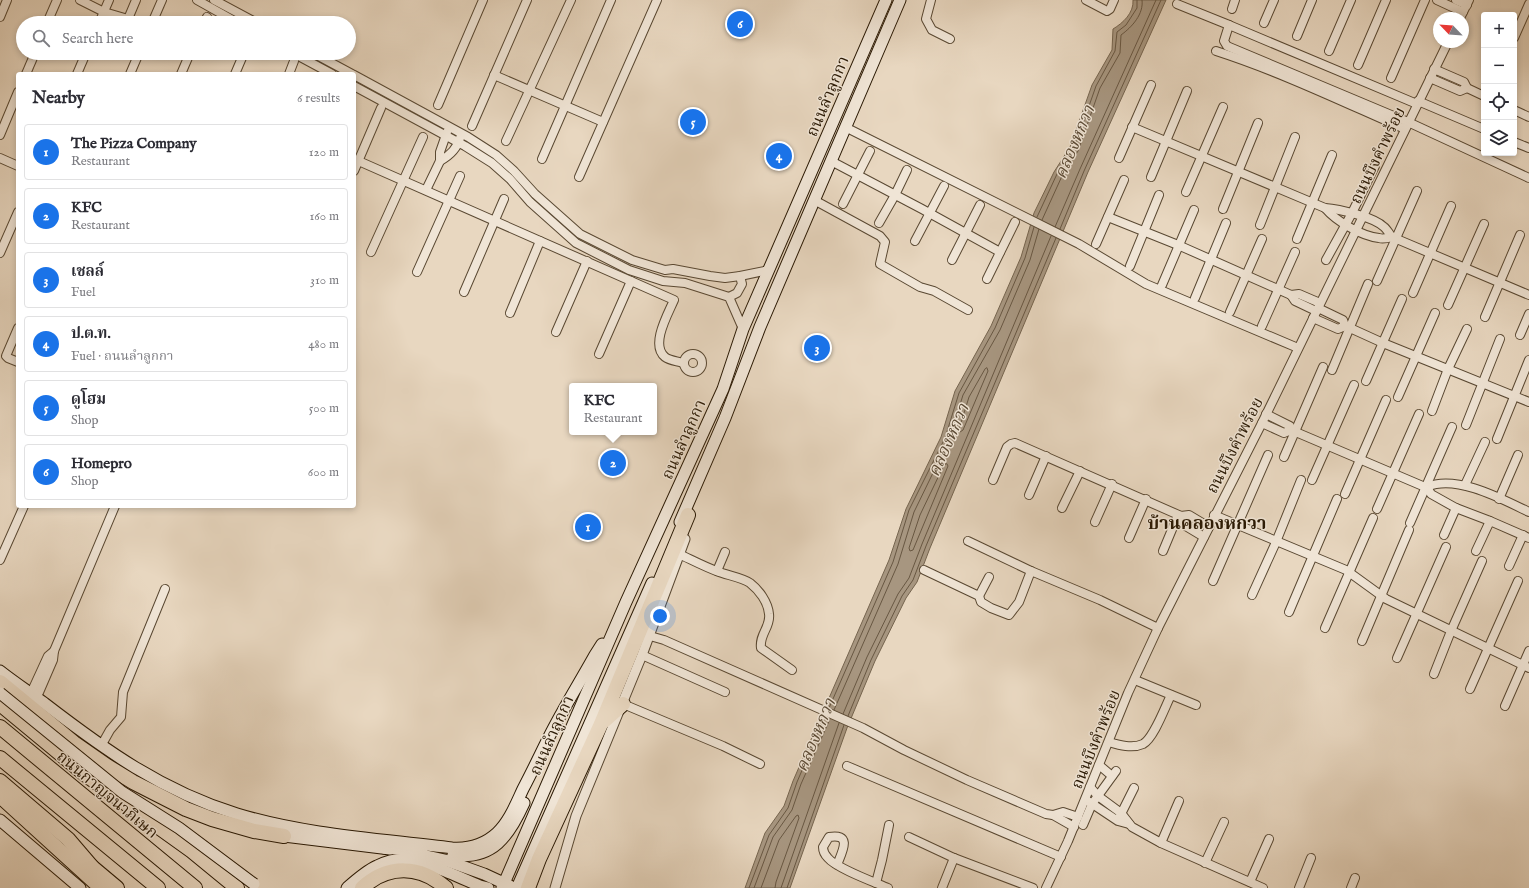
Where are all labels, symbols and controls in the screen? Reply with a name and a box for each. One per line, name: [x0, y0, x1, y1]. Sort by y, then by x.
pin: 6: [727, 9, 753, 39]
north arrow: [1433, 12, 1469, 48]
map controls: [1481, 12, 1517, 156]
button: +: [1481, 12, 1517, 48]
search box: [16, 16, 356, 60]
icon: search: [30, 27, 52, 49]
text: Search here: [62, 29, 133, 48]
button: −: [1481, 48, 1517, 84]
street label: ถนนลำลูกกา: [803, 54, 855, 140]
button: locate: [1481, 84, 1517, 120]
text: Nearby: [32, 88, 85, 109]
text: 6 results: [297, 90, 340, 107]
water label: คลองหกวา: [1051, 102, 1100, 182]
street label: ถนนบึงคำพร้อย: [1347, 104, 1411, 208]
pin: 5: [680, 107, 706, 137]
button: layers: [1481, 120, 1517, 156]
text: The Pizza Company: [71, 134, 197, 153]
pin: 4: [766, 141, 792, 171]
text: 1: [44, 144, 48, 161]
text: 120 m: [309, 144, 339, 161]
text: Restaurant: [71, 153, 130, 170]
text: KFC: [71, 198, 102, 217]
text: 2: [43, 208, 49, 225]
text: 160 m: [309, 208, 339, 225]
text: Restaurant: [71, 217, 130, 234]
text: เชลล์: [71, 262, 104, 281]
text: 3: [44, 272, 48, 289]
text: 310 m: [310, 272, 339, 289]
text: Fuel: [71, 284, 95, 301]
text: ป.ต.ท.: [71, 324, 111, 343]
pin: 3: [804, 333, 830, 363]
text: 4: [43, 336, 49, 353]
text: 480 m: [308, 336, 339, 353]
text: Fuel · ถนนลำลูกกา: [71, 348, 173, 365]
popup: [569, 383, 657, 435]
text: ดูโฮม: [71, 390, 106, 409]
text: KFC: [584, 391, 615, 410]
street label: ถนนบึงคำพร้อย: [1203, 394, 1269, 497]
street label: ถนนลำลูกกา: [658, 397, 711, 483]
text: 5: [44, 400, 48, 417]
text: 500 m: [309, 400, 339, 417]
water label: คลองหกวา: [924, 400, 975, 480]
text: Restaurant: [584, 410, 642, 427]
text: Shop: [71, 412, 99, 429]
pin: 2: [600, 448, 626, 478]
text: Homepro: [71, 454, 132, 473]
text: 6: [43, 464, 49, 481]
text: 600 m: [308, 464, 339, 481]
text: Shop: [71, 473, 99, 490]
pin: 1: [575, 512, 601, 542]
district label: บ้านคลองหกวา: [1148, 513, 1266, 536]
your location: [650, 606, 670, 626]
street label: ถนนบึงคำพร้อย: [1068, 687, 1126, 792]
street label: ถนนลำลูกกา: [526, 693, 579, 779]
water label: คลองหกวา: [792, 695, 841, 775]
street label: ถนนกาญจนาภิเษก: [52, 747, 161, 844]

